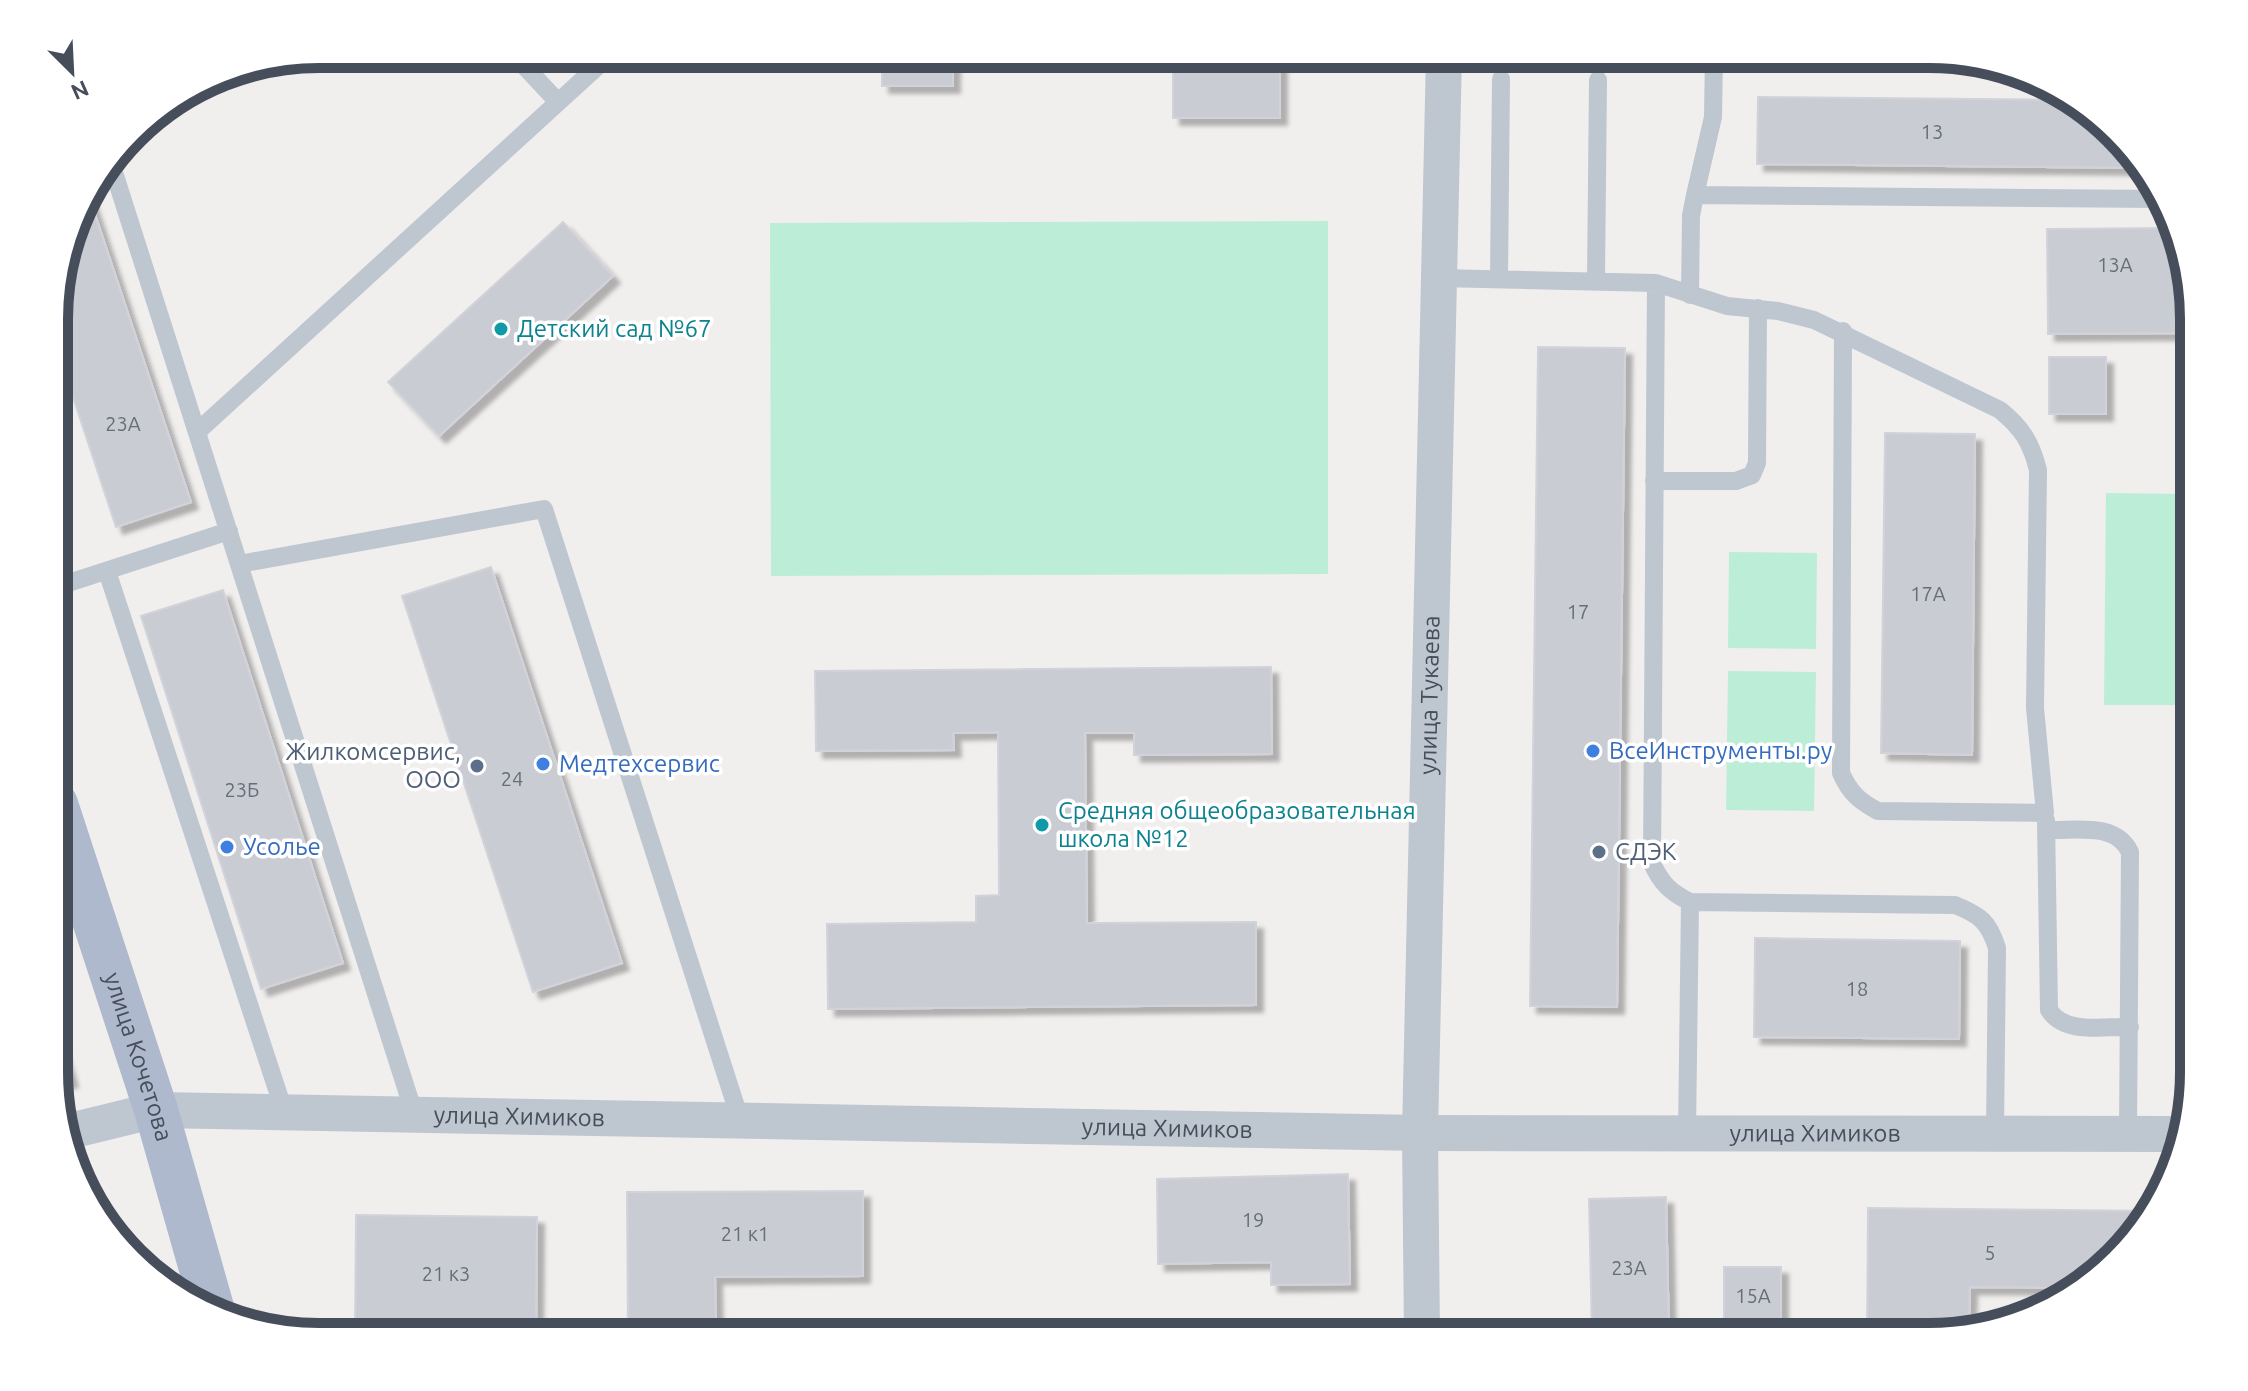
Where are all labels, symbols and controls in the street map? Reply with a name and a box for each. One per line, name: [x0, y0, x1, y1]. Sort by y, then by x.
north arrow: [32, 32, 112, 112]
text: N: [68, 76, 93, 105]
house number: 13: [1921, 120, 1943, 143]
house number: 13А: [2097, 253, 2133, 276]
place label: Детский сад №67: [517, 315, 712, 342]
marker: Детский сад №67: [492, 320, 510, 338]
house number: 23А: [105, 412, 141, 435]
house number: 17А: [1910, 582, 1946, 605]
house number: 17: [1567, 600, 1589, 623]
street label: улица Тукаева: [1414, 615, 1445, 775]
place label: ВсеИнструменты.ру: [1609, 737, 1833, 764]
place label: Жилкомсервис, ООО: [285, 738, 461, 793]
marker: ВсеИнструменты.ру: [1584, 742, 1602, 760]
place label: Медтехсервис: [559, 750, 720, 777]
marker: Медтехсервис: [534, 755, 552, 773]
marker: Жилкомсервис, ООО: [468, 757, 486, 775]
house number: 24: [501, 767, 523, 790]
house number: 23Б: [225, 778, 259, 801]
place label: Средняя общеобразовательная школа №12: [1058, 797, 1416, 852]
marker: Средняя общеобразовательная школа №12: [1033, 816, 1051, 834]
place label: Усолье: [243, 833, 321, 860]
marker: Усолье: [218, 838, 236, 856]
place label: СДЭК: [1615, 838, 1677, 865]
marker: СДЭК: [1590, 843, 1608, 861]
street label: улица Кочетова: [99, 969, 178, 1144]
house number: 18: [1846, 977, 1868, 1000]
street label: улица Химиков: [434, 1101, 605, 1131]
street label: улица Химиков: [1081, 1113, 1253, 1143]
street label: улица Химиков: [1730, 1119, 1901, 1147]
house number: 19: [1242, 1208, 1264, 1231]
house number: 21 к1: [721, 1222, 769, 1245]
house number: 5: [1984, 1241, 1996, 1264]
house number: 23А: [1611, 1256, 1647, 1279]
house number: 21 к3: [422, 1262, 470, 1285]
house number: 15А: [1735, 1284, 1771, 1307]

